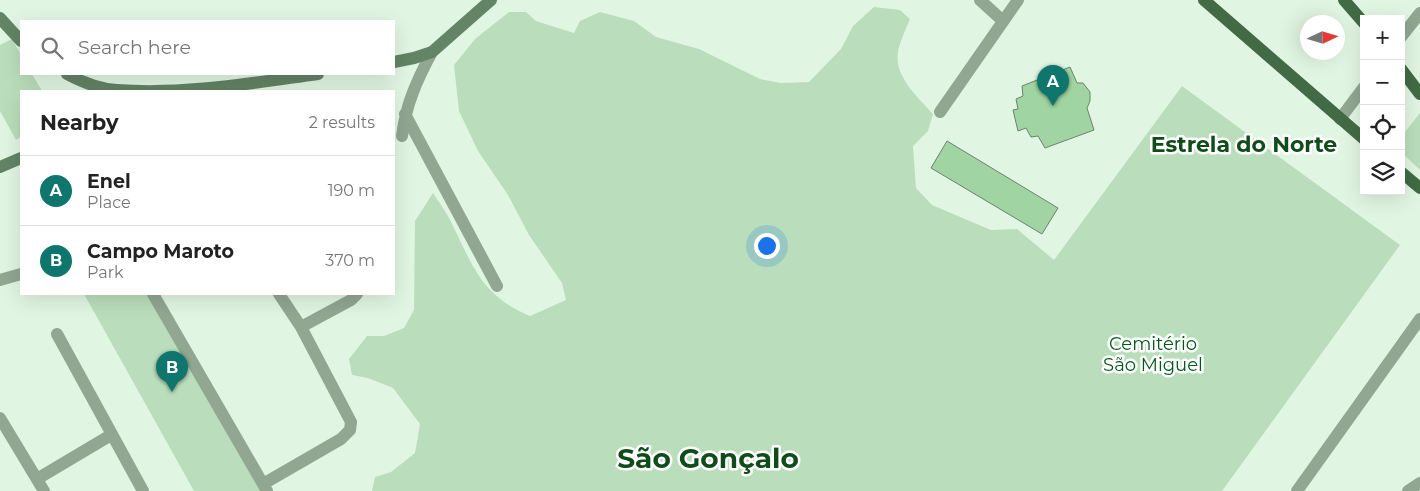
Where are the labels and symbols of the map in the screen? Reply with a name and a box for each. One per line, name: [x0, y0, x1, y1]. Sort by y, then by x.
north arrow: [1300, 15, 1345, 60]
pin: A: [1037, 65, 1069, 106]
district label: Estrela do Norte: [1151, 131, 1337, 158]
your location: [754, 233, 780, 259]
park label: Cemitério São Miguel: [1103, 333, 1203, 376]
pin: B: [156, 351, 188, 392]
district label: São Gonçalo: [617, 441, 799, 475]

